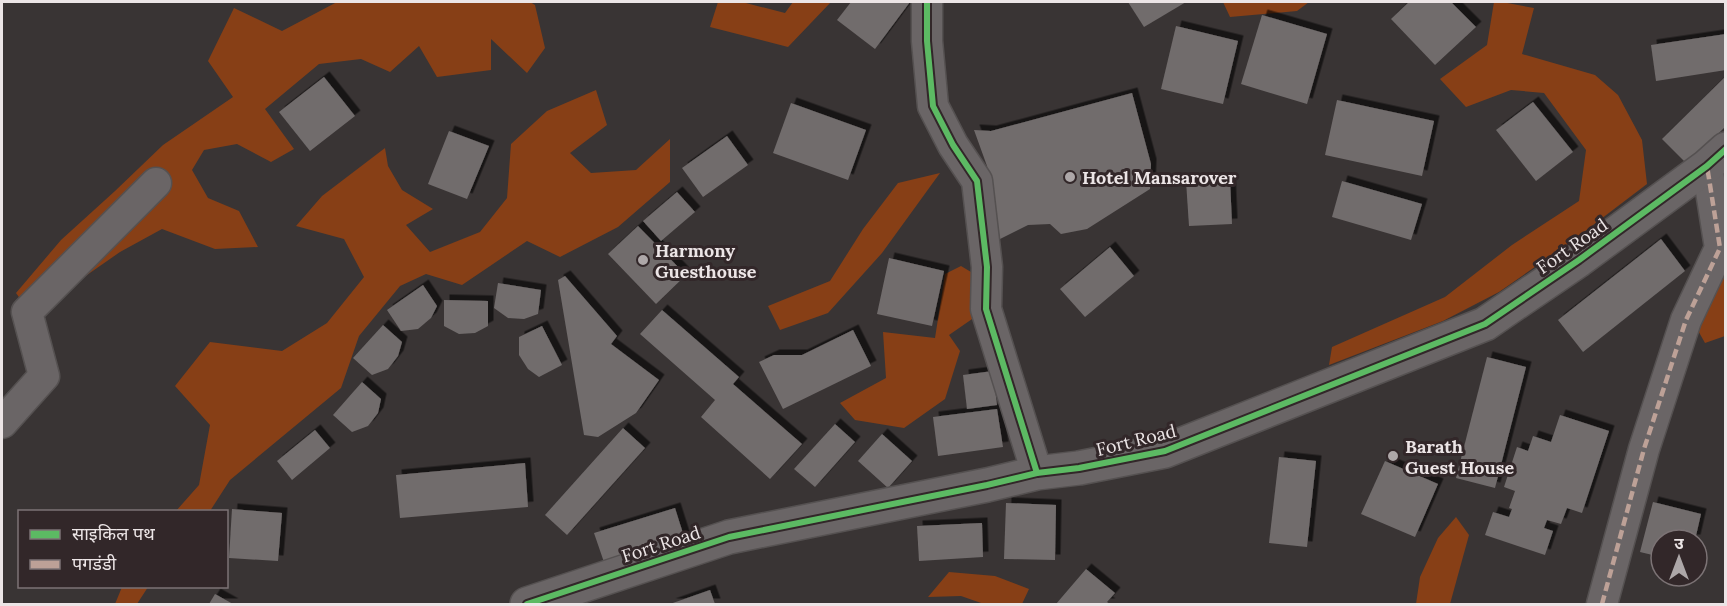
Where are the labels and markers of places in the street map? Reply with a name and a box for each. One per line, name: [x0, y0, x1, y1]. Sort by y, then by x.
place label: Hotel Mansarover: [1082, 166, 1237, 189]
marker: Hotel Mansarover: [1063, 170, 1077, 184]
place label: Harmony Guesthouse: [655, 239, 757, 283]
marker: Harmony Guesthouse: [636, 253, 650, 267]
place label: Barath Guest House: [1405, 435, 1514, 479]
marker: Barath Guest House: [1386, 449, 1400, 463]

